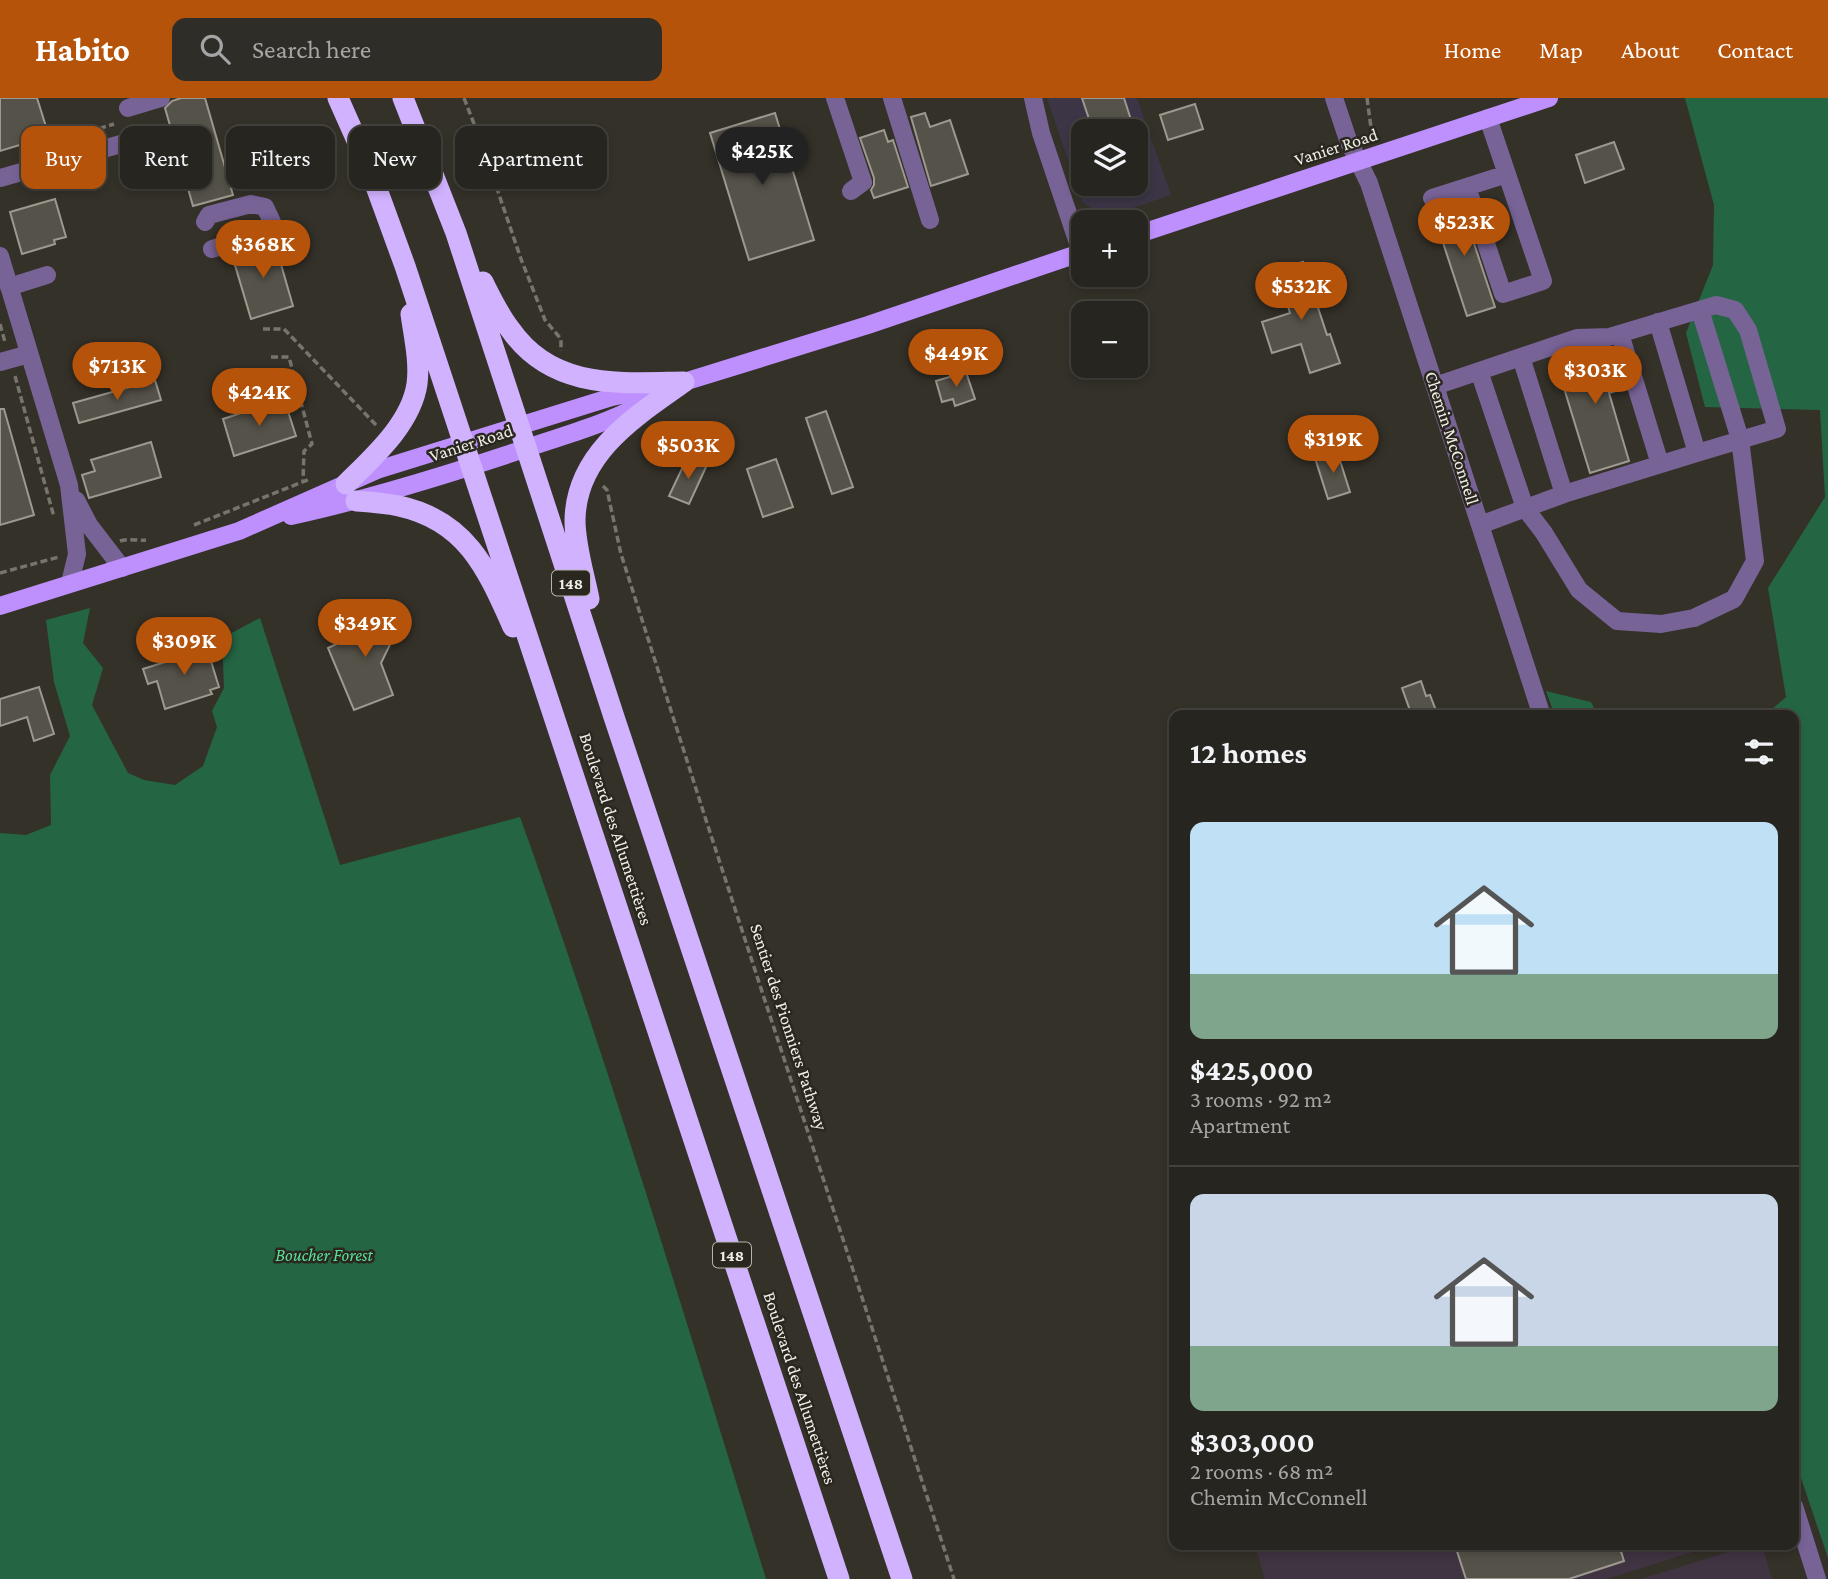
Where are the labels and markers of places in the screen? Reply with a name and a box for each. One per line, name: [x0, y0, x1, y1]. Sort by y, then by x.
pin: $425K: [713, 127, 811, 187]
pin: $523K: [1415, 198, 1513, 258]
pin: $368K: [214, 220, 312, 280]
pin: $532K: [1252, 262, 1350, 322]
pin: $449K: [907, 330, 1005, 389]
pin: $713K: [68, 342, 166, 402]
pin: $303K: [1546, 346, 1644, 406]
pin: $424K: [210, 368, 308, 428]
pin: $319K: [1284, 416, 1382, 475]
pin: $503K: [639, 422, 737, 481]
pin: $349K: [316, 600, 414, 659]
pin: $309K: [135, 618, 233, 677]

